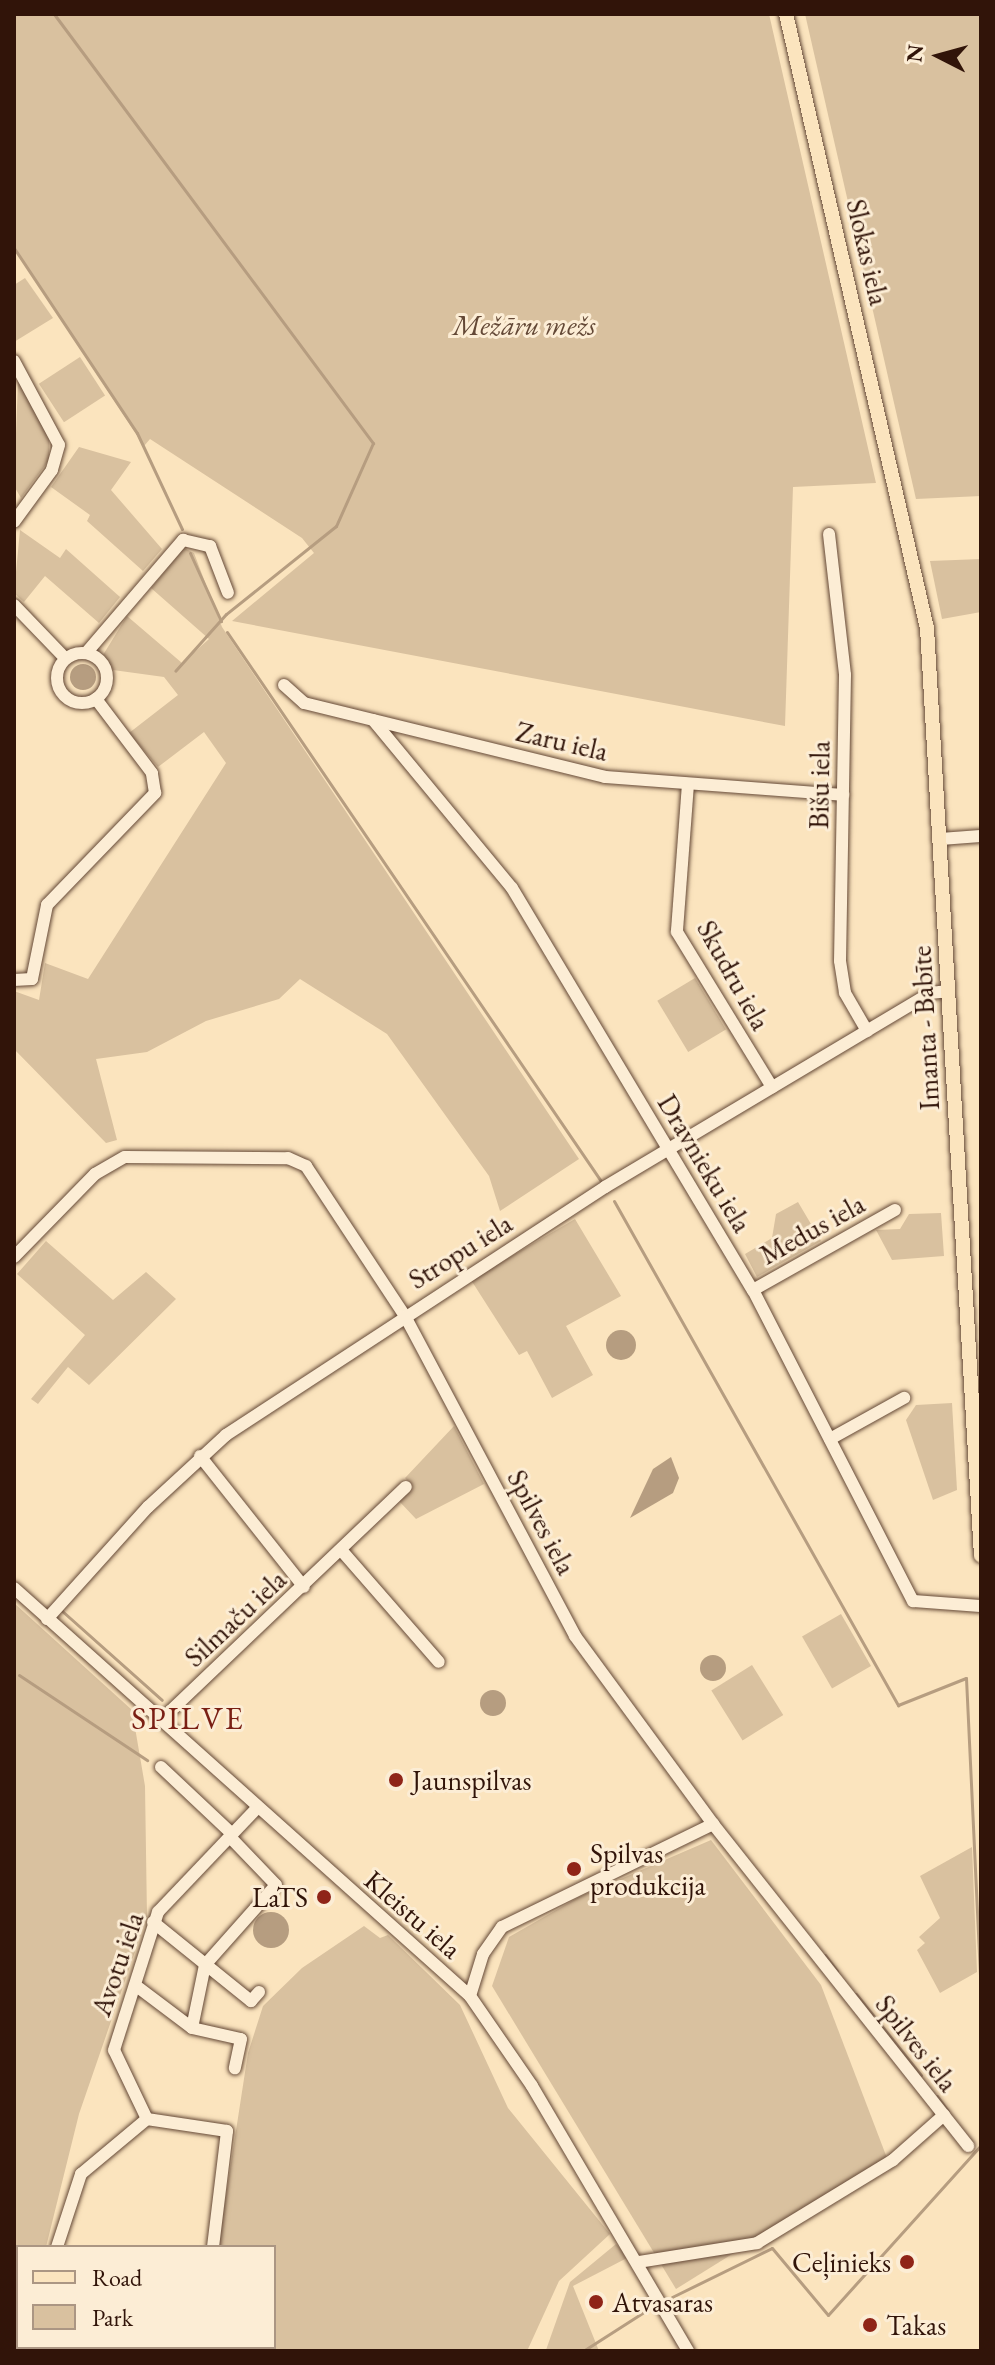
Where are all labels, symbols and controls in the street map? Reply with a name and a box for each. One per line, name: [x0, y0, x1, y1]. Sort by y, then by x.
north arrow: [899, 16, 979, 96]
text: N: [899, 43, 930, 64]
street label: Slokas iela: [840, 196, 896, 308]
park label: Mežāru mežs: [452, 308, 596, 342]
street label: Zaru iela: [513, 714, 611, 768]
street label: Bišu iela: [801, 741, 837, 829]
street label: Skudru iela: [690, 914, 778, 1036]
street label: Imanta - Babīte: [904, 945, 946, 1111]
street label: Dravnieku iela: [651, 1088, 759, 1238]
street label: Medus iela: [754, 1187, 870, 1271]
street label: Stropu iela: [402, 1206, 518, 1296]
street label: Spilves iela: [500, 1464, 584, 1580]
street label: Silmaču iela: [177, 1562, 293, 1674]
district label: SPILVE: [131, 1699, 245, 1737]
place label: Jaunspilvas: [412, 1763, 531, 1797]
marker: Jaunspilvas: [387, 1771, 405, 1789]
place label: Spilvas produkcija: [590, 1836, 706, 1902]
marker: Spilvas produkcija: [565, 1860, 583, 1878]
street label: Kleistu iela: [358, 1863, 468, 1965]
place label: LaTS: [252, 1880, 308, 1914]
marker: LaTS: [315, 1888, 333, 1906]
street label: Avotu iela: [84, 1908, 150, 2020]
street label: Spilves iela: [869, 1988, 965, 2098]
legend: [16, 2245, 276, 2349]
place label: Ceļinieks: [792, 2245, 891, 2279]
marker: Ceļinieks: [898, 2253, 916, 2271]
text: Road: [92, 2262, 142, 2293]
place label: Atvasaras: [612, 2285, 713, 2319]
marker: Atvasaras: [587, 2293, 605, 2311]
text: Park: [92, 2302, 133, 2333]
place label: Takas: [886, 2308, 946, 2342]
marker: Takas: [861, 2316, 879, 2334]

